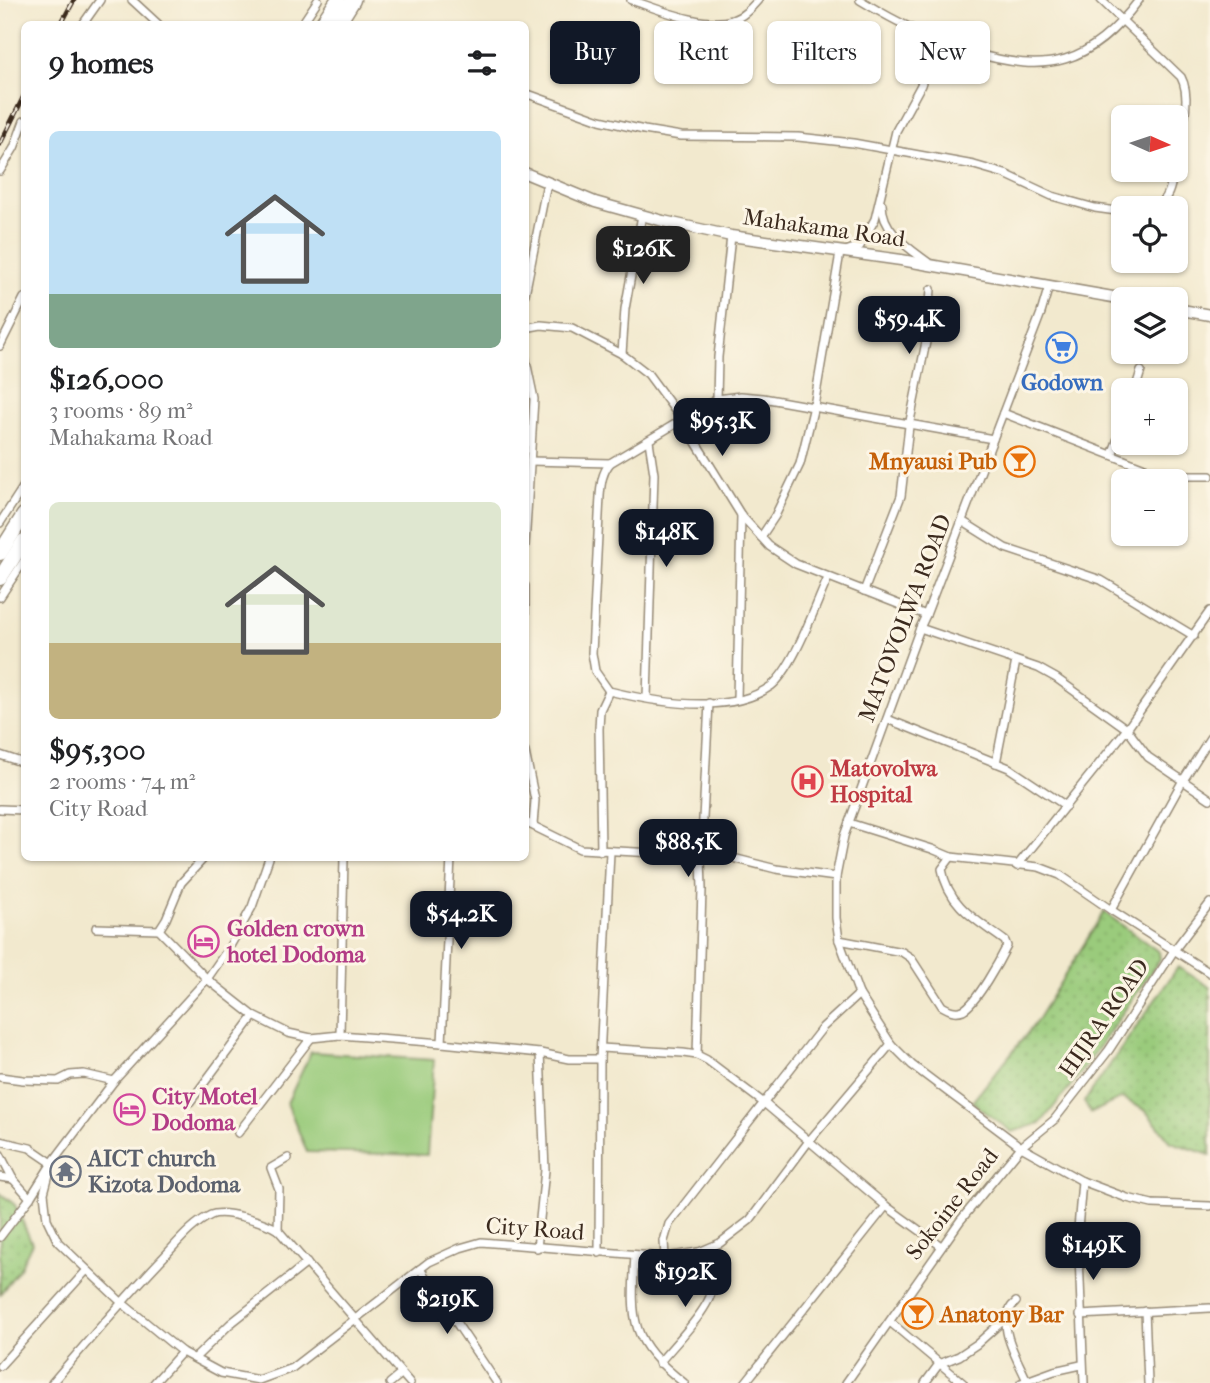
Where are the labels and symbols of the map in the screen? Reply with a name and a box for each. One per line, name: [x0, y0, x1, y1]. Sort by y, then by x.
north arrow: [1111, 105, 1188, 182]
street label: Mahakama Road: [741, 203, 907, 253]
pin: $126K: [594, 226, 692, 286]
pin: $59.4K: [852, 296, 966, 356]
supermarket icon: Godown: [1045, 331, 1079, 365]
place label: Godown: [1021, 369, 1104, 396]
pin: $95.3K: [665, 398, 779, 458]
bar icon: Mnyausi Pub: [1003, 444, 1037, 478]
place label: Mnyausi Pub: [869, 448, 997, 475]
pin: $148K: [617, 510, 715, 569]
street label: MATOVOLWA ROAD: [853, 510, 957, 726]
place label: Matovolwa Hospital: [830, 755, 939, 808]
hospital icon: Matovolwa Hospital: [790, 764, 824, 798]
pin: $88.5K: [631, 820, 745, 879]
pin: $54.2K: [404, 892, 518, 951]
place label: Golden crown hotel Dodoma: [226, 915, 367, 968]
hotel icon: Golden crown hotel Dodoma: [187, 924, 221, 958]
street label: HIJRA ROAD: [1053, 953, 1155, 1083]
place label: City Motel Dodoma: [152, 1083, 258, 1136]
hotel icon: City Motel Dodoma: [112, 1092, 146, 1126]
street label: Sokoine Road: [900, 1143, 1004, 1265]
place label: AICT church Kizota Dodoma: [86, 1145, 241, 1198]
temple icon: AICT church Kizota Dodoma: [48, 1154, 82, 1188]
street label: City Road: [485, 1212, 586, 1246]
pin: $149K: [1044, 1222, 1142, 1282]
pin: $192K: [636, 1250, 734, 1309]
pin: $219K: [398, 1276, 496, 1336]
bar icon: Anatony Bar: [900, 1297, 934, 1331]
place label: Anatony Bar: [938, 1301, 1065, 1328]

